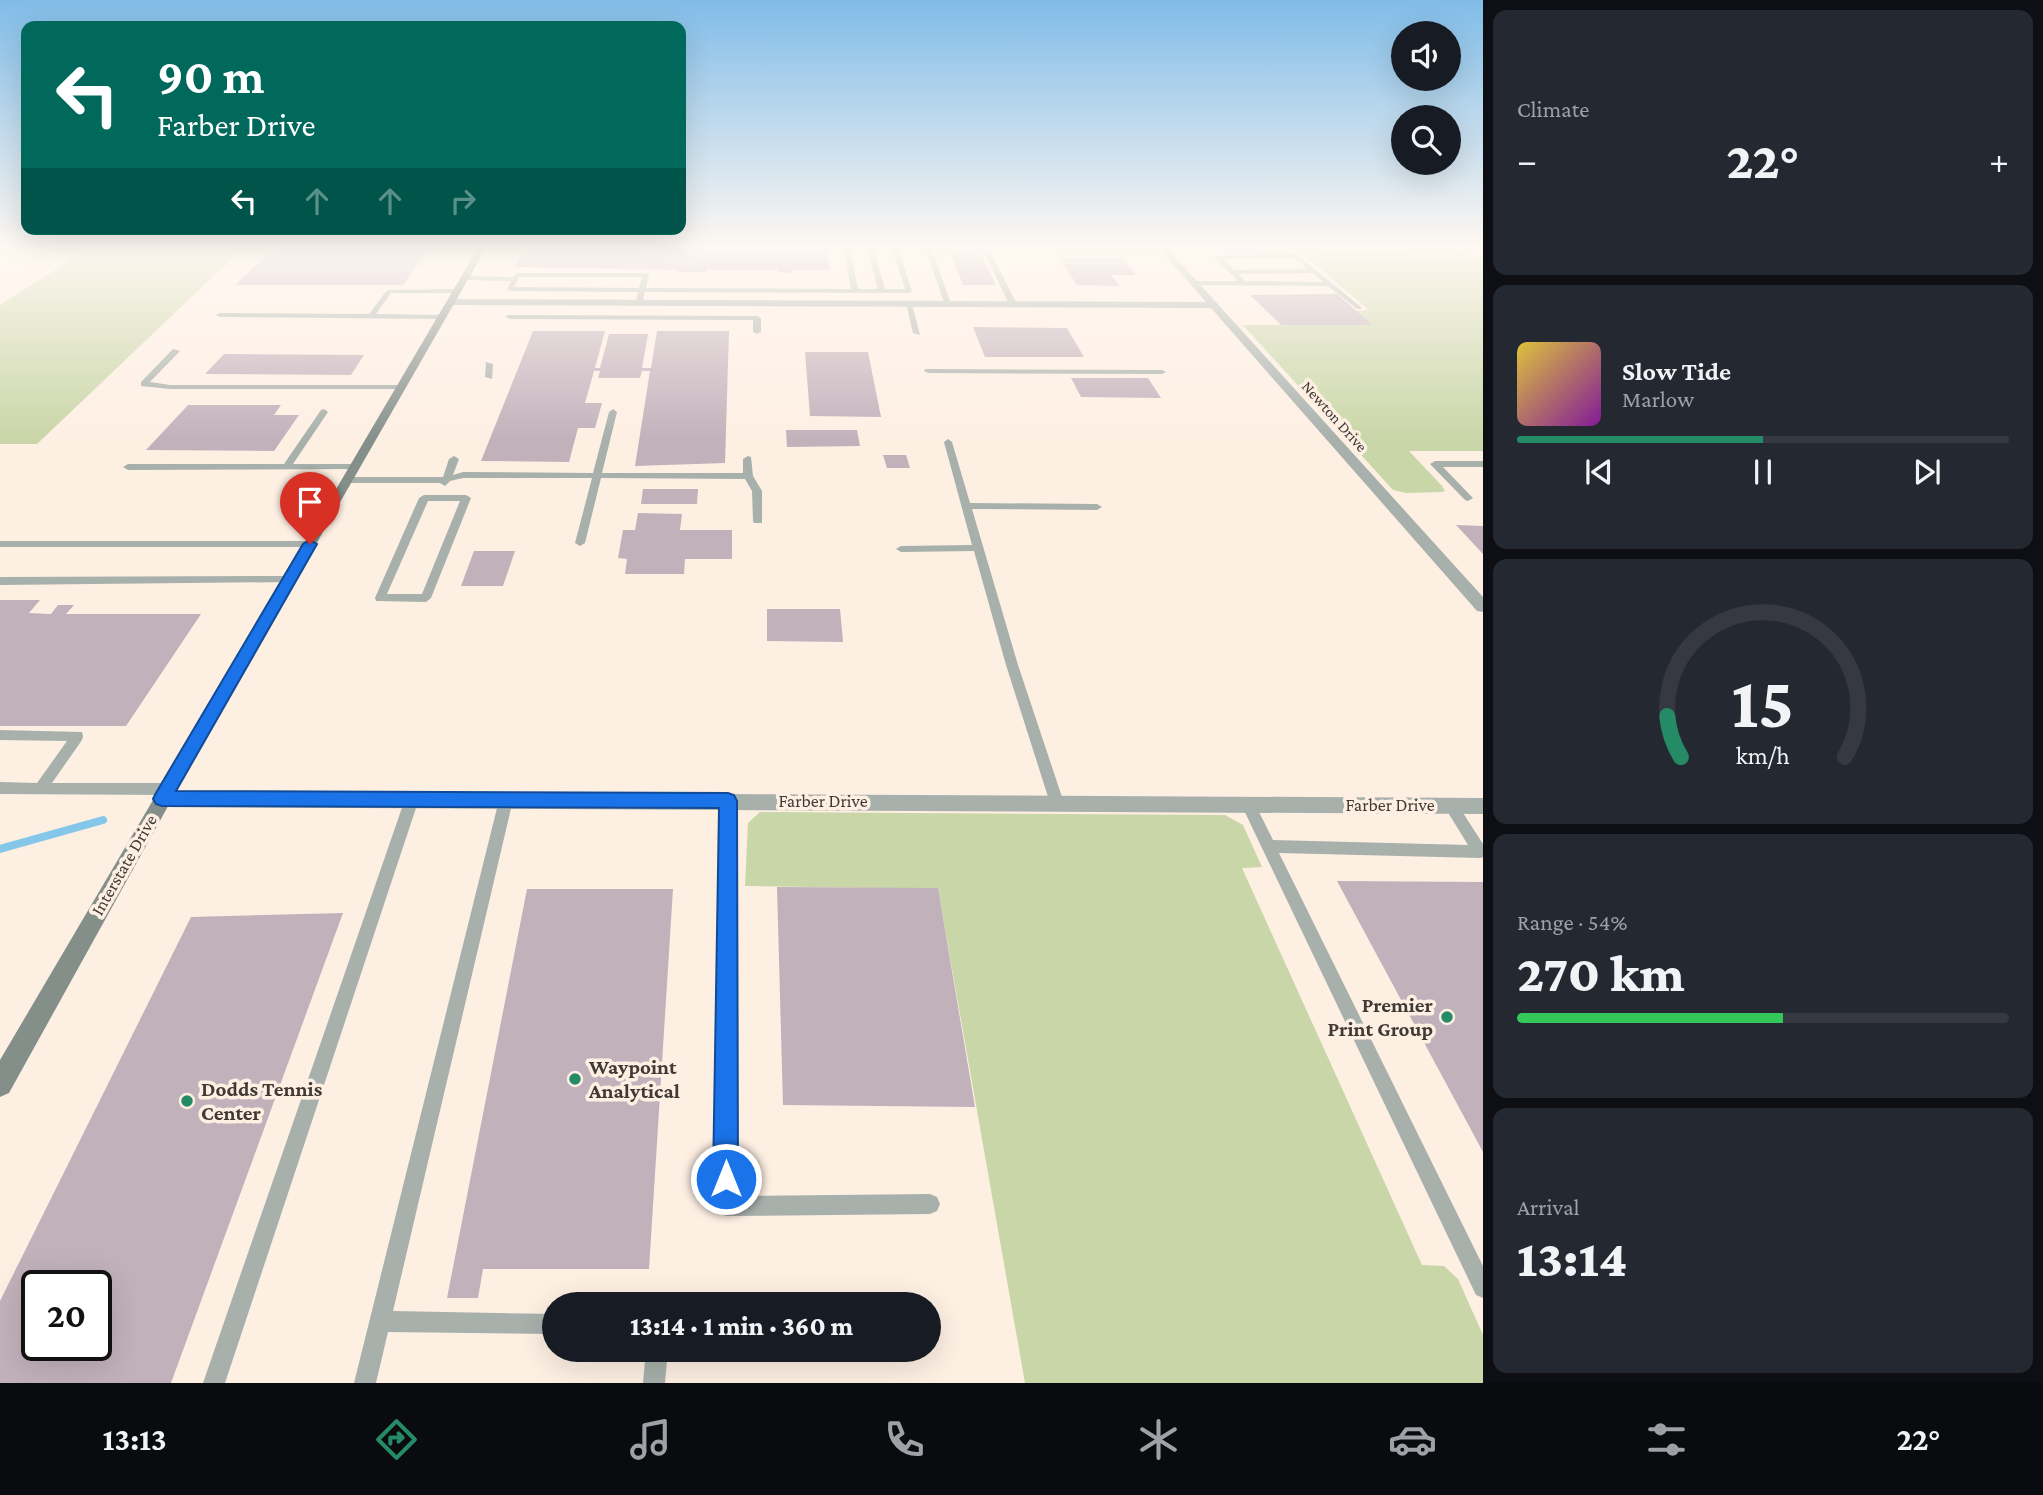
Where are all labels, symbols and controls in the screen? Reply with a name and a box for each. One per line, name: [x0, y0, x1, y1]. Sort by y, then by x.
map controls: [1391, 21, 1461, 175]
button: sound: [1391, 21, 1461, 91]
icon: left: [42, 49, 133, 140]
text: 90 m: [157, 49, 264, 104]
text: Climate: [1517, 96, 1589, 122]
button: search: [1391, 105, 1461, 175]
text: Farber Drive: [157, 107, 316, 143]
text: 22°: [1726, 131, 1800, 189]
text: −: [1517, 139, 1537, 181]
text: +: [1989, 139, 2009, 181]
icon: left: [225, 182, 263, 220]
icon: ahead: [298, 182, 336, 220]
icon: ahead: [371, 182, 409, 220]
icon: right: [444, 182, 482, 220]
text: Slow Tide: [1622, 357, 1731, 386]
street label: Newton Drive: [1299, 378, 1371, 455]
text: Marlow: [1622, 386, 1694, 412]
icon: previous: [1580, 453, 1618, 491]
icon: pause: [1744, 453, 1782, 491]
icon: next: [1908, 453, 1946, 491]
pin: [280, 472, 340, 544]
icon: arrive: [291, 483, 329, 521]
text: 15: [1732, 663, 1794, 744]
text: km/h: [1736, 742, 1790, 769]
street label: Farber Drive: [778, 791, 868, 811]
street label: Farber Drive: [1345, 795, 1435, 815]
street label: Interstate Drive: [87, 811, 161, 919]
text: Range · 54%: [1517, 909, 1627, 935]
text: 270 km: [1517, 944, 1685, 1002]
place label: Premier Print Group: [1327, 993, 1434, 1041]
marker: Premier Print Group: [1439, 1009, 1455, 1025]
place label: Waypoint Analytical: [588, 1055, 680, 1103]
marker: Waypoint Analytical: [567, 1071, 583, 1087]
place label: Dodds Tennis Center: [201, 1077, 323, 1125]
marker: Dodds Tennis Center: [179, 1093, 195, 1109]
position arrow: [689, 1142, 763, 1216]
text: Arrival: [1517, 1194, 1580, 1220]
text: 13:14: [1517, 1229, 1627, 1287]
speed limit sign: 20: [21, 1270, 112, 1361]
text: 13:14 · 1 min · 360 m: [630, 1312, 853, 1341]
icon: directions: [372, 1415, 421, 1464]
icon: music: [626, 1415, 675, 1464]
icon: phone: [880, 1415, 929, 1464]
icon: climate: [1134, 1415, 1183, 1464]
icon: car: [1388, 1415, 1437, 1464]
icon: filters: [1642, 1415, 1691, 1464]
text: 13:13: [103, 1421, 167, 1457]
text: 22°: [1896, 1421, 1940, 1457]

